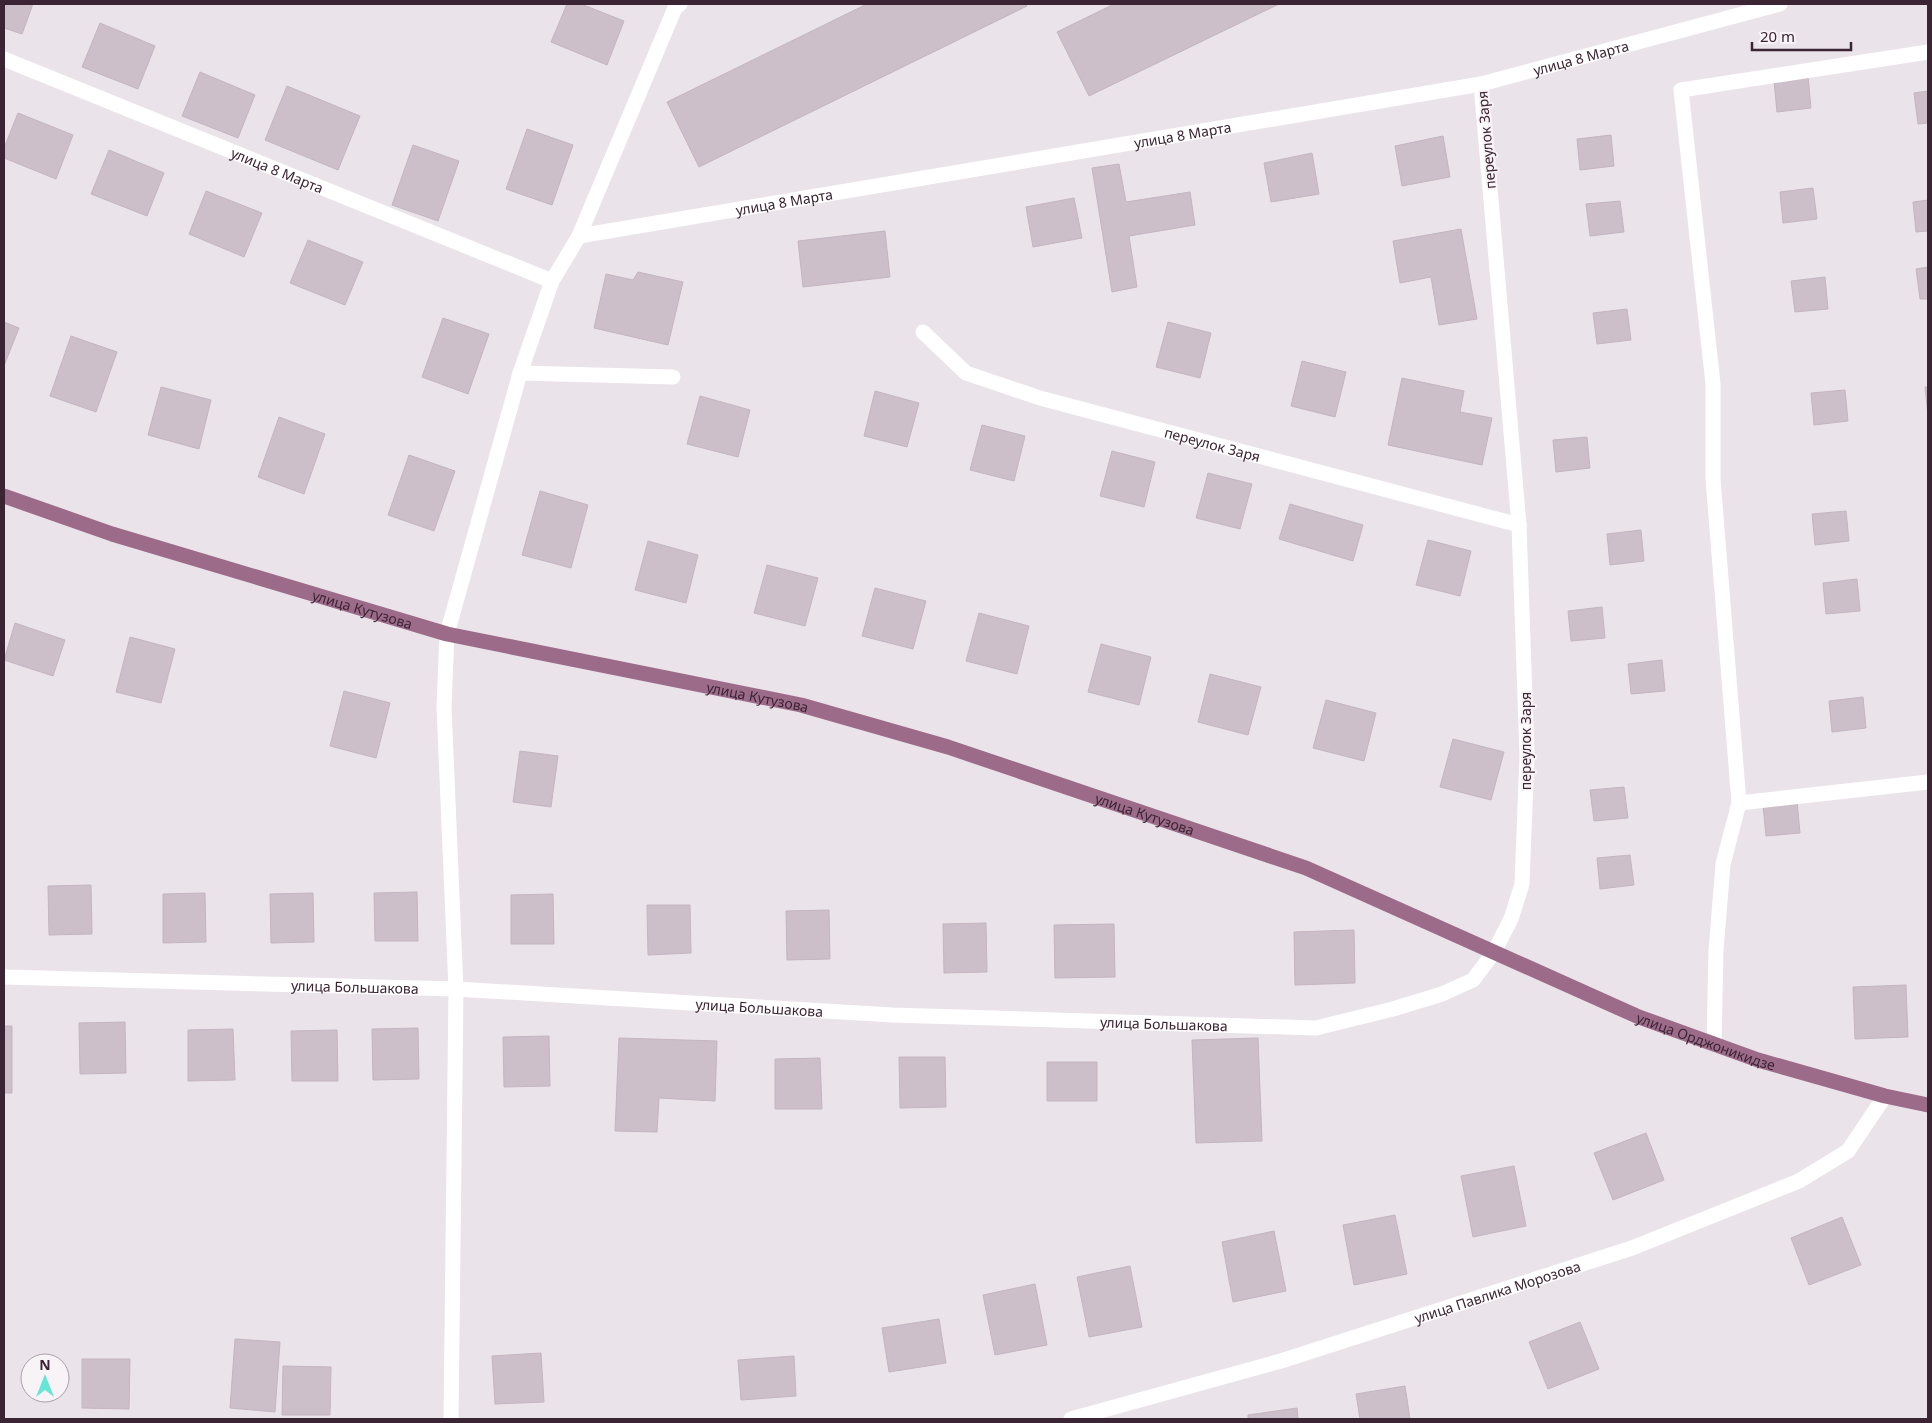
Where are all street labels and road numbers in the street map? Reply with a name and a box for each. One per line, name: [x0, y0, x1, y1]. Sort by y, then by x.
street label: улица 8 Марта: [1531, 35, 1631, 79]
street label: переулок Заря: [1472, 90, 1500, 190]
street label: улица 8 Марта: [1132, 117, 1232, 152]
street label: улица 8 Марта: [228, 143, 326, 197]
street label: улица 8 Марта: [734, 184, 834, 219]
street label: переулок Заря: [1163, 422, 1263, 466]
street label: улица Кутузова: [310, 585, 415, 633]
street label: улица Кутузова: [705, 677, 811, 716]
street label: переулок Заря: [1516, 692, 1535, 790]
street label: улица Кутузова: [1093, 788, 1197, 839]
street label: улица Большакова: [291, 975, 419, 998]
street label: улица Большакова: [695, 994, 824, 1020]
street label: улица Орджоникидзе: [1634, 1007, 1778, 1074]
street label: улица Большакова: [1100, 1012, 1228, 1035]
street label: улица Павлика Морозова: [1412, 1256, 1583, 1327]

